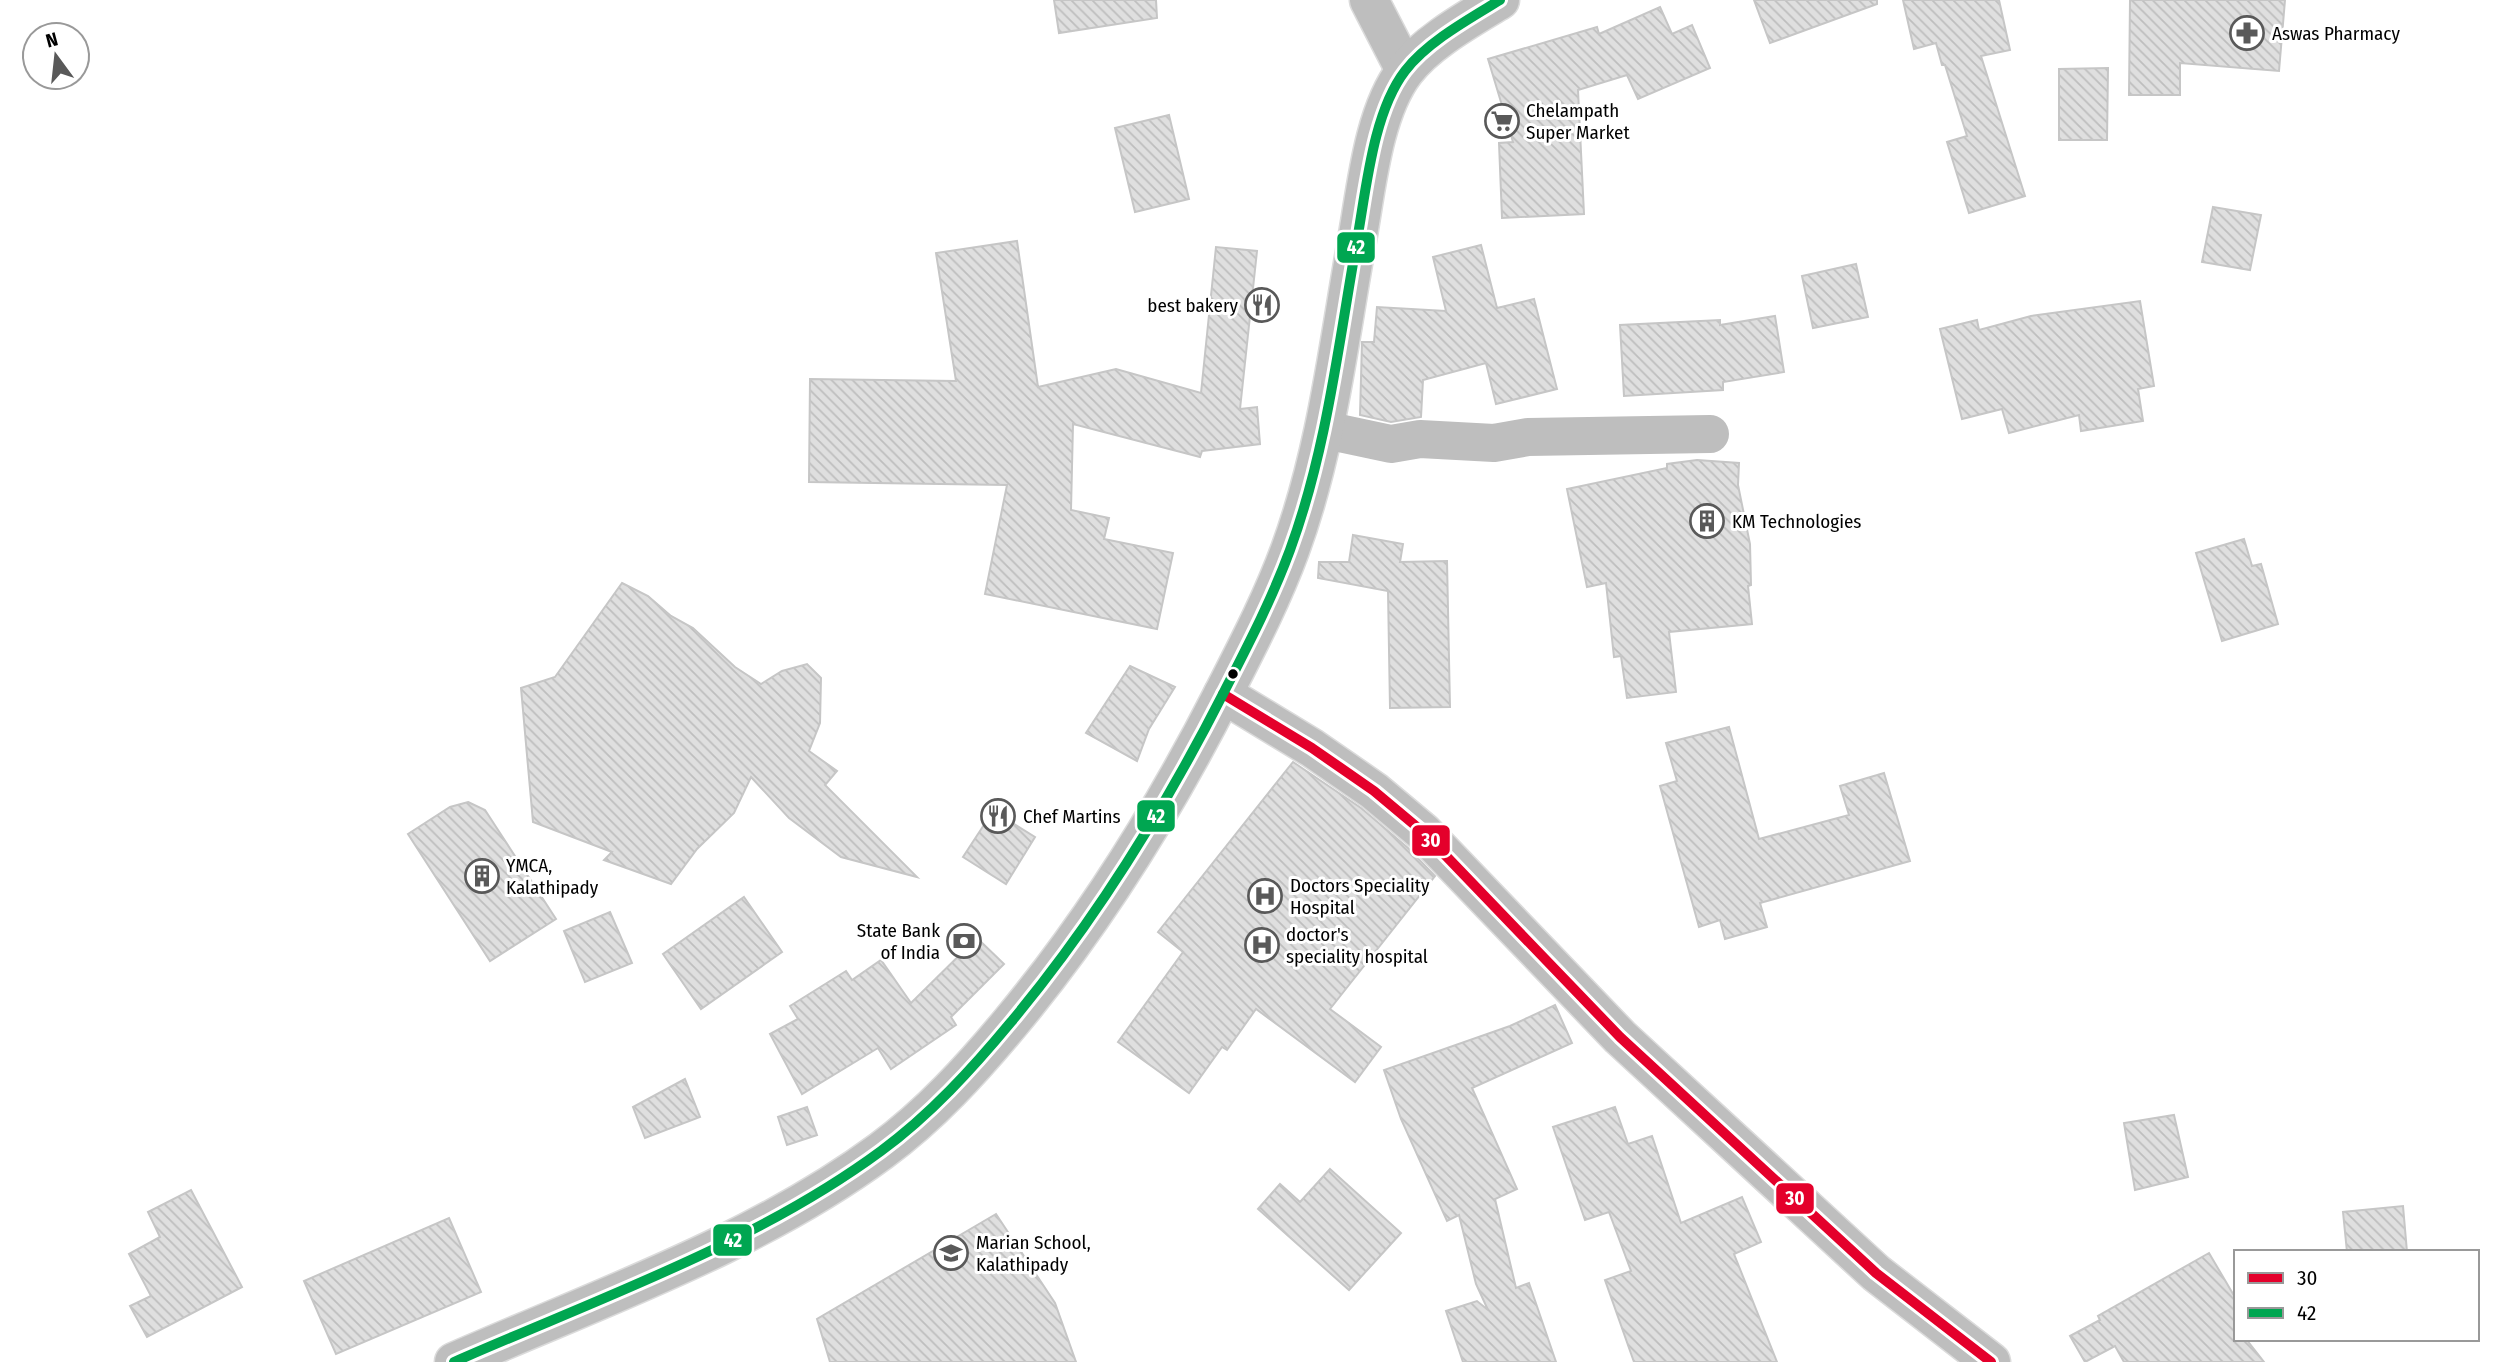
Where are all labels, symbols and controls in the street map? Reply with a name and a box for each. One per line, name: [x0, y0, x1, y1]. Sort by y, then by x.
pharmacy icon: Aswas Pharmacy: [2228, 14, 2266, 52]
north arrow: [21, 21, 91, 91]
place label: Aswas Pharmacy: [2272, 22, 2400, 45]
text: N: [43, 27, 60, 53]
place label: Chelampath Super Market: [1526, 99, 1630, 144]
supermarket icon: Chelampath Super Market: [1483, 102, 1521, 140]
line badge: 42: [1336, 231, 1376, 264]
text: 42: [1347, 236, 1365, 259]
restaurant icon: best bakery: [1243, 286, 1281, 324]
place label: best bakery: [1147, 294, 1239, 317]
building icon: KM Technologies: [1688, 502, 1726, 540]
place label: KM Technologies: [1732, 510, 1861, 533]
unlabelled marker: [1226, 667, 1240, 681]
restaurant icon: Chef Martins: [979, 797, 1017, 835]
line badge: 42: [1136, 799, 1176, 833]
place label: Chef Martins: [1023, 805, 1121, 828]
text: 42: [1147, 805, 1165, 828]
line badge: 30: [1411, 824, 1451, 857]
text: 30: [1420, 829, 1441, 852]
place label: YMCA, Kalathipady: [506, 854, 599, 899]
building icon: YMCA, Kalathipady: [463, 857, 501, 895]
place label: Doctors Speciality Hospital: [1290, 874, 1430, 919]
hospital icon: Doctors Speciality Hospital: [1246, 877, 1284, 915]
place label: State Bank of India: [857, 919, 940, 964]
bank icon: State Bank of India: [945, 922, 983, 960]
place label: doctor's speciality hospital: [1286, 923, 1428, 968]
hospital icon: doctor's speciality hospital: [1243, 926, 1281, 964]
line badge: 30: [1775, 1182, 1815, 1215]
text: 30: [1784, 1187, 1805, 1210]
line badge: 42: [712, 1223, 753, 1257]
text: 42: [724, 1229, 742, 1252]
place label: Marian School, Kalathipady: [976, 1231, 1091, 1276]
school or university icon: Marian School, Kalathipady: [932, 1234, 970, 1272]
legend: [2234, 1250, 2479, 1341]
text: 30: [2297, 1265, 2317, 1291]
text: 42: [2297, 1300, 2316, 1326]

